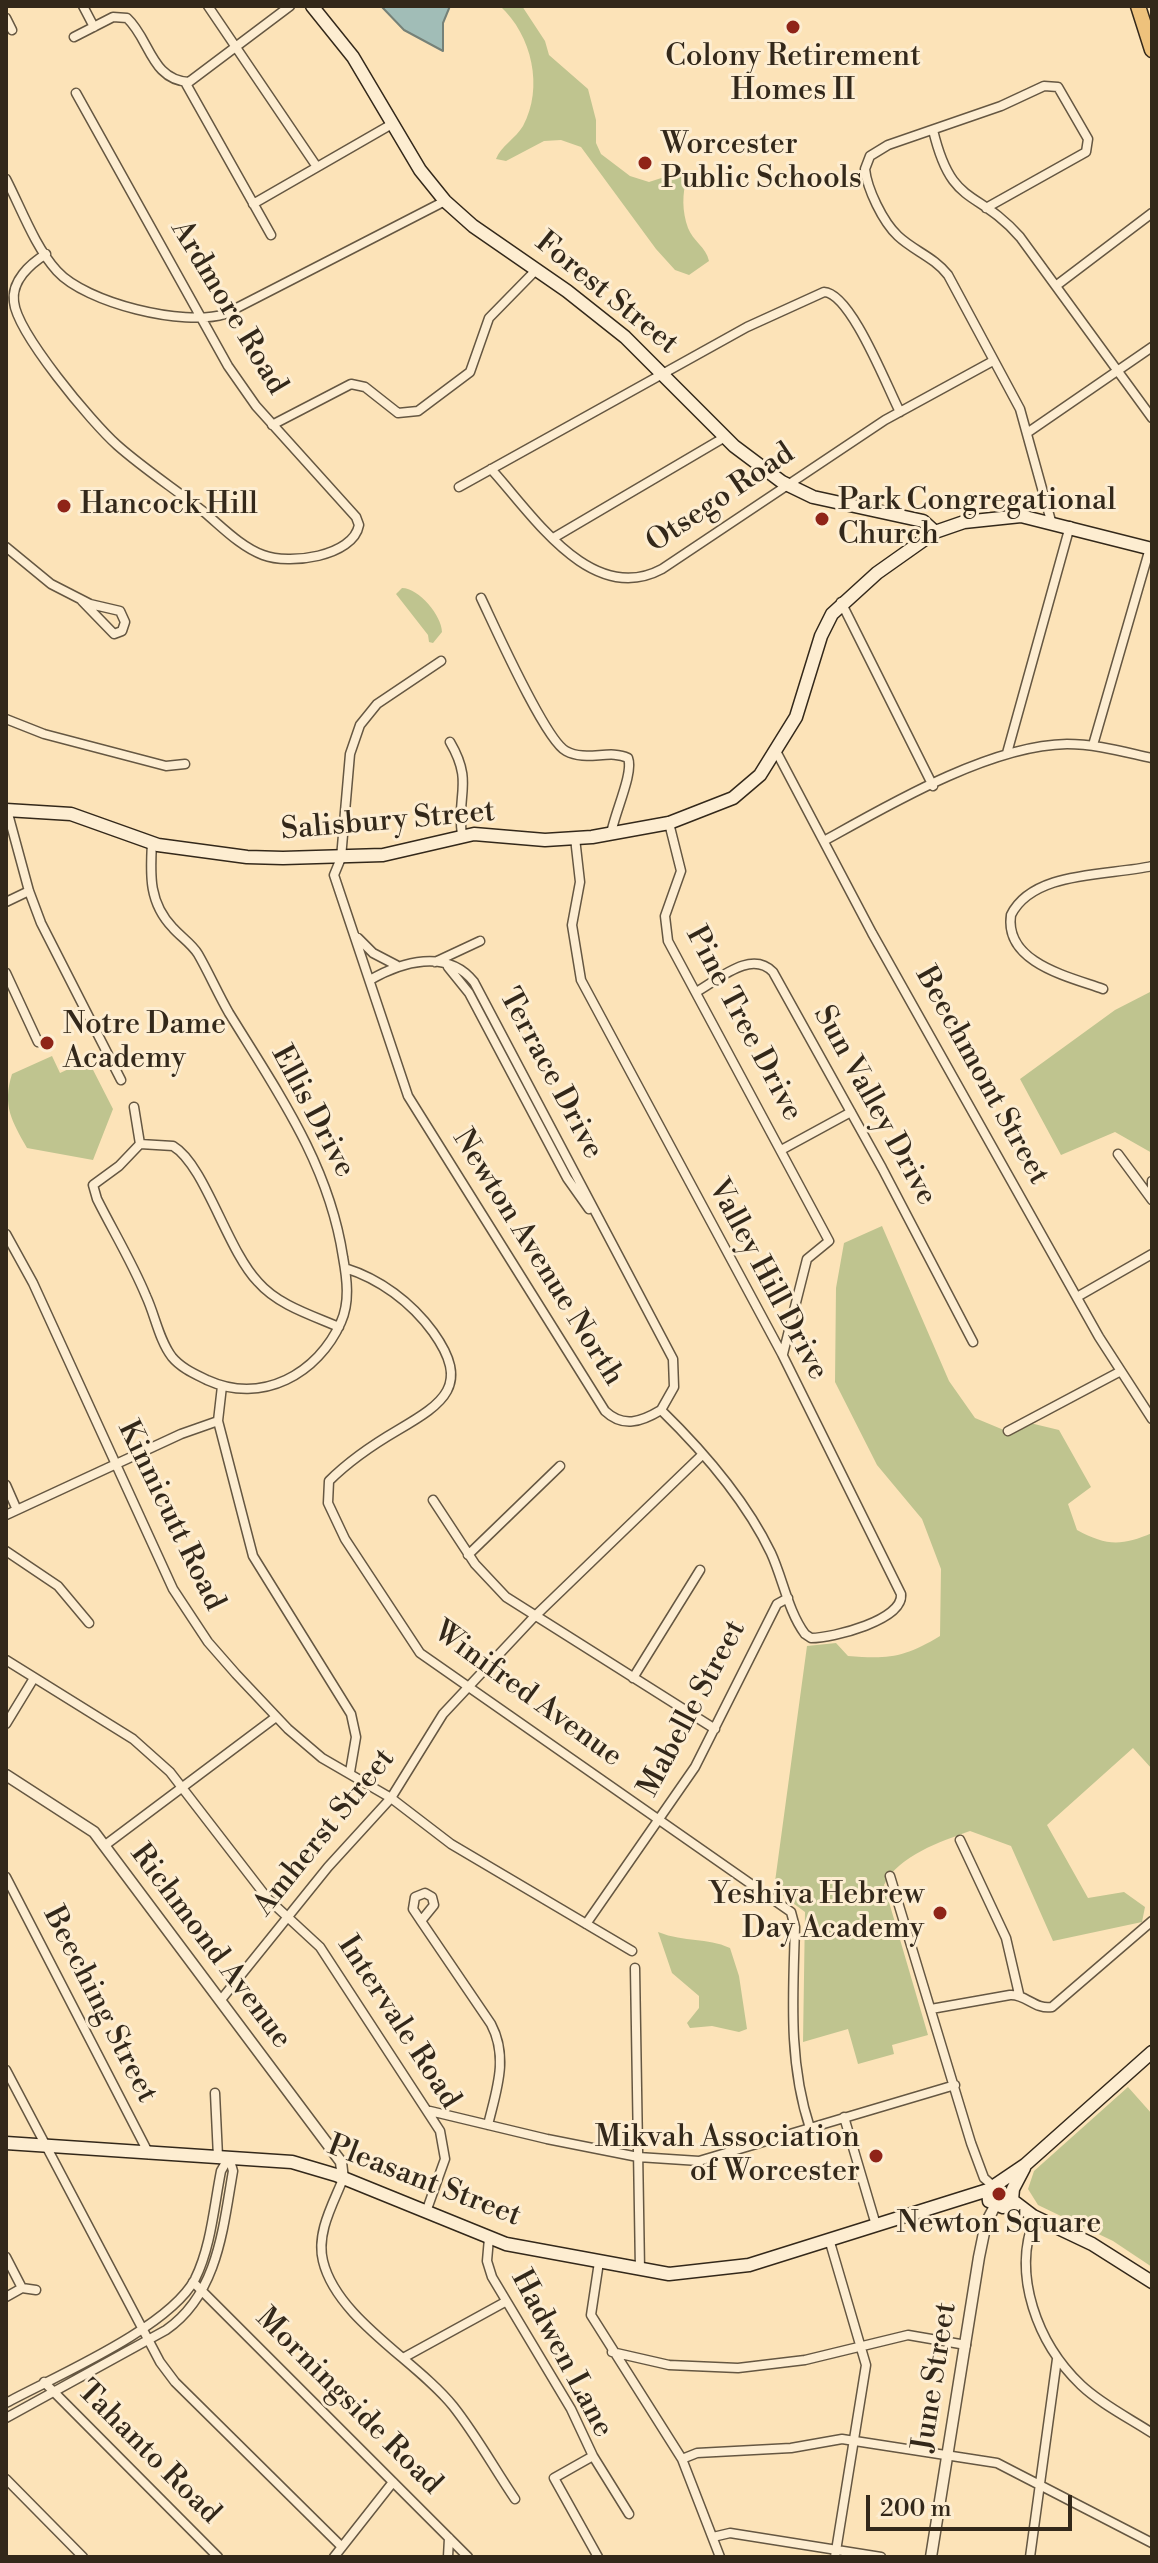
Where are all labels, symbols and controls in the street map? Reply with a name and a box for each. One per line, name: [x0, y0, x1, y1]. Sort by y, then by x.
marker: Colony Retirement Homes II: [784, 18, 802, 36]
place label: Colony Retirement Homes II: [665, 40, 921, 110]
place label: Worcester Public Schools: [661, 128, 862, 198]
marker: Worcester Public Schools: [636, 154, 654, 172]
street label: Ardmore Road: [162, 214, 294, 402]
street label: Forest Street: [527, 225, 685, 363]
street label: Otsego Road: [640, 436, 802, 562]
place label: Park Congregational Church: [838, 484, 1116, 554]
place label: Hancock Hill: [80, 488, 258, 524]
marker: Hancock Hill: [55, 497, 73, 515]
marker: Park Congregational Church: [813, 510, 831, 528]
street label: Salisbury Street: [279, 795, 497, 849]
street label: Pine Tree Drive: [677, 921, 809, 1127]
street label: Beechmont Street: [906, 961, 1056, 1191]
street label: Terrace Drive: [490, 983, 610, 1165]
street label: Sun Valley Drive: [804, 1000, 944, 1212]
place label: Notre Dame Academy: [63, 1008, 226, 1078]
marker: Notre Dame Academy: [38, 1034, 56, 1052]
street label: Ellis Drive: [262, 1040, 362, 1184]
street label: Newton Avenue North: [443, 1123, 631, 1393]
street label: Valley Hill Drive: [699, 1174, 835, 1386]
street label: Kinnicutt Road: [109, 1415, 231, 1617]
street label: Winifred Avenue: [426, 1614, 628, 1776]
street label: Mabelle Street: [631, 1615, 755, 1803]
street label: Amherst Street: [247, 1742, 403, 1924]
street label: Richmond Avenue: [121, 1838, 299, 2056]
place label: Yeshiva Hebrew Day Academy: [709, 1878, 924, 1948]
street label: Beeching Street: [34, 1901, 164, 2109]
marker: Yeshiva Hebrew Day Academy: [931, 1904, 949, 1922]
street label: Intervale Road: [329, 1930, 467, 2116]
place label: Mikvah Association of Worcester: [595, 2121, 860, 2192]
street label: Pleasant Street: [322, 2129, 526, 2235]
marker: Mikvah Association of Worcester: [867, 2147, 885, 2165]
marker: Newton Square: [990, 2185, 1008, 2203]
place label: Newton Square: [897, 2207, 1101, 2243]
street label: Hadwen Lane: [502, 2264, 620, 2444]
street label: June Street: [906, 2300, 966, 2454]
street label: Morningside Road: [247, 2301, 449, 2503]
street label: Tahanto Road: [69, 2374, 227, 2532]
scale bar: [870, 2479, 1076, 2529]
text: 200 m: [880, 2494, 951, 2524]

